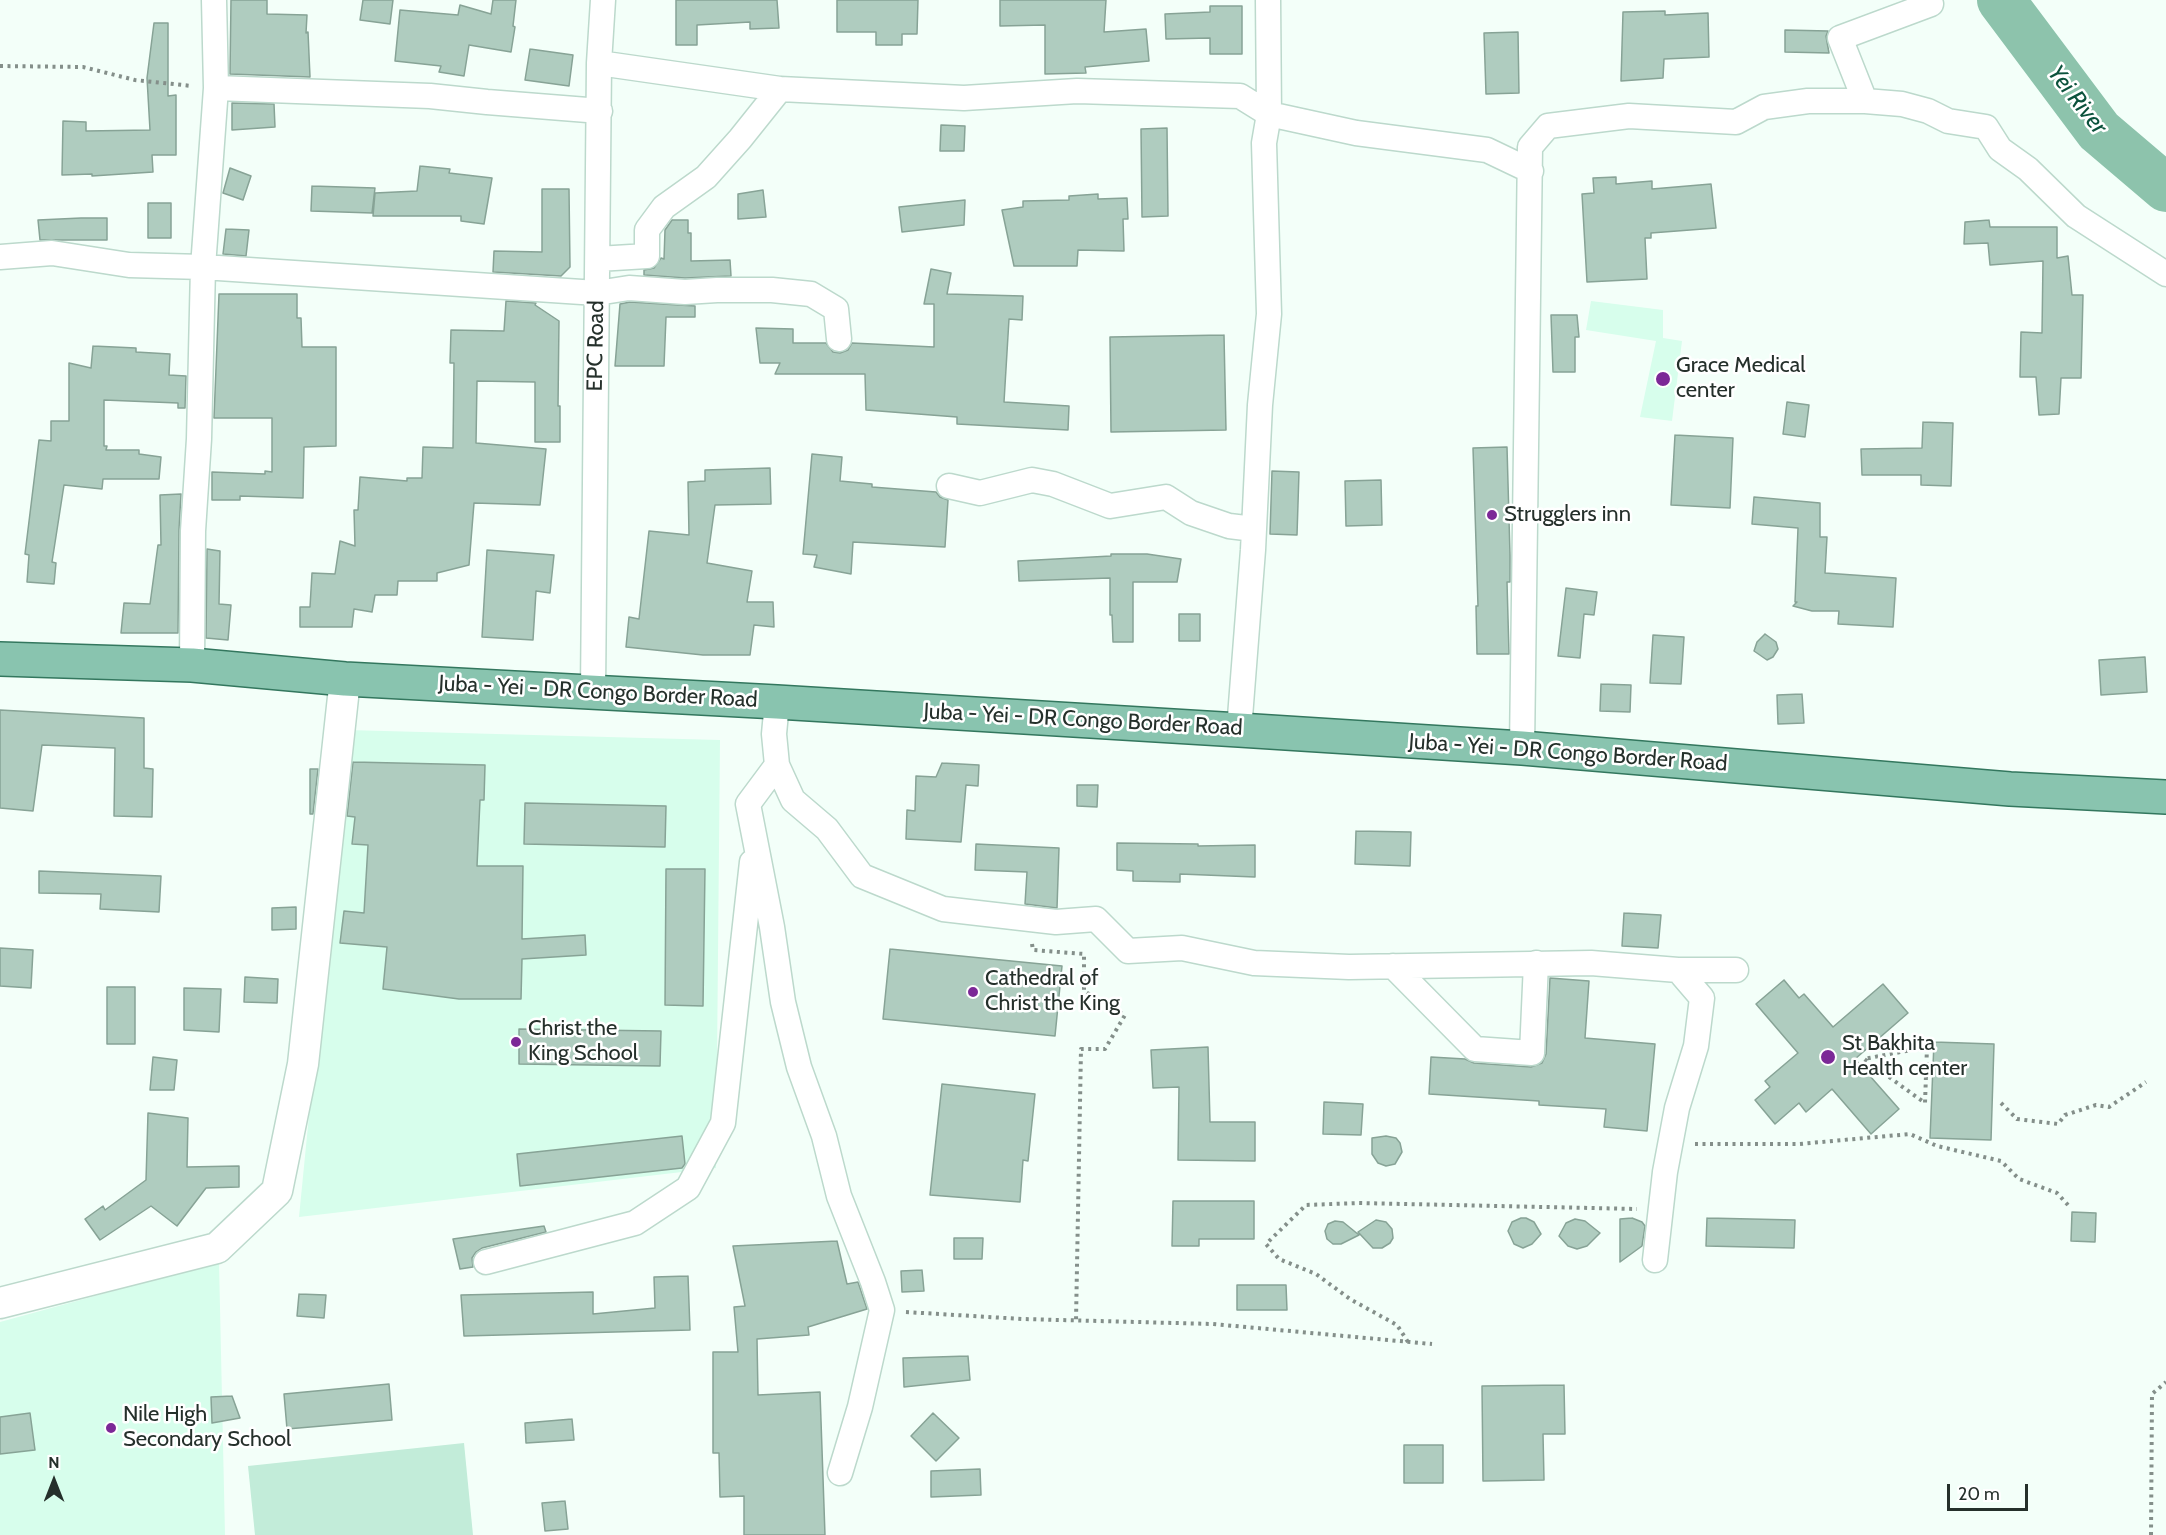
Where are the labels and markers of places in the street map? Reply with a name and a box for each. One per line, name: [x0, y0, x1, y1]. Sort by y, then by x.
place label: Grace Medical center: [1676, 353, 1806, 404]
marker: Grace Medical center: [1654, 370, 1672, 388]
place label: Strugglers inn: [1504, 502, 1631, 528]
marker: Strugglers inn: [1485, 508, 1499, 522]
place label: Cathedral of Christ the King: [985, 966, 1120, 1017]
marker: Cathedral of Christ the King: [966, 985, 980, 999]
place label: Christ the King School: [528, 1016, 638, 1068]
place label: St Bakhita Health center: [1842, 1031, 1967, 1082]
marker: Christ the King School: [509, 1035, 523, 1049]
marker: St Bakhita Health center: [1819, 1048, 1837, 1066]
place label: Nile High Secondary School: [123, 1402, 291, 1454]
marker: Nile High Secondary School: [104, 1421, 118, 1435]

